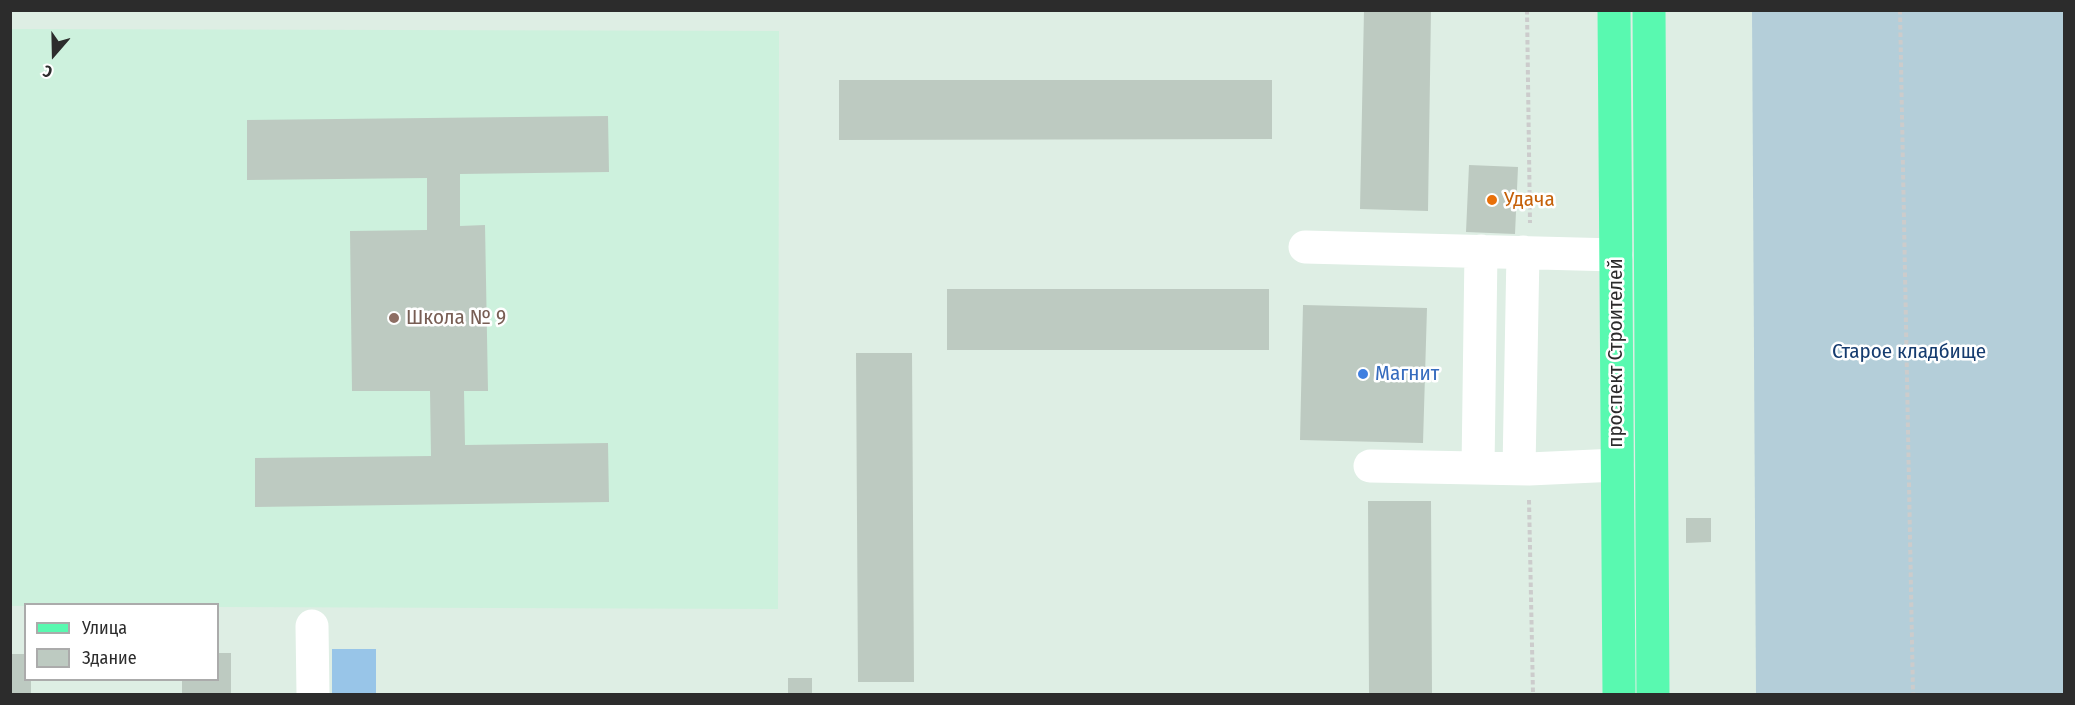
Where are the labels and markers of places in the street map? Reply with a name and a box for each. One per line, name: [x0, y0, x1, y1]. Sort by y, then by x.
place label: Удача: [1504, 187, 1555, 213]
marker: Удача: [1485, 193, 1499, 207]
place label: Школа № 9: [406, 305, 506, 331]
marker: Школа № 9: [387, 311, 401, 325]
place label: Магнит: [1375, 361, 1439, 387]
marker: Магнит: [1356, 367, 1370, 381]

